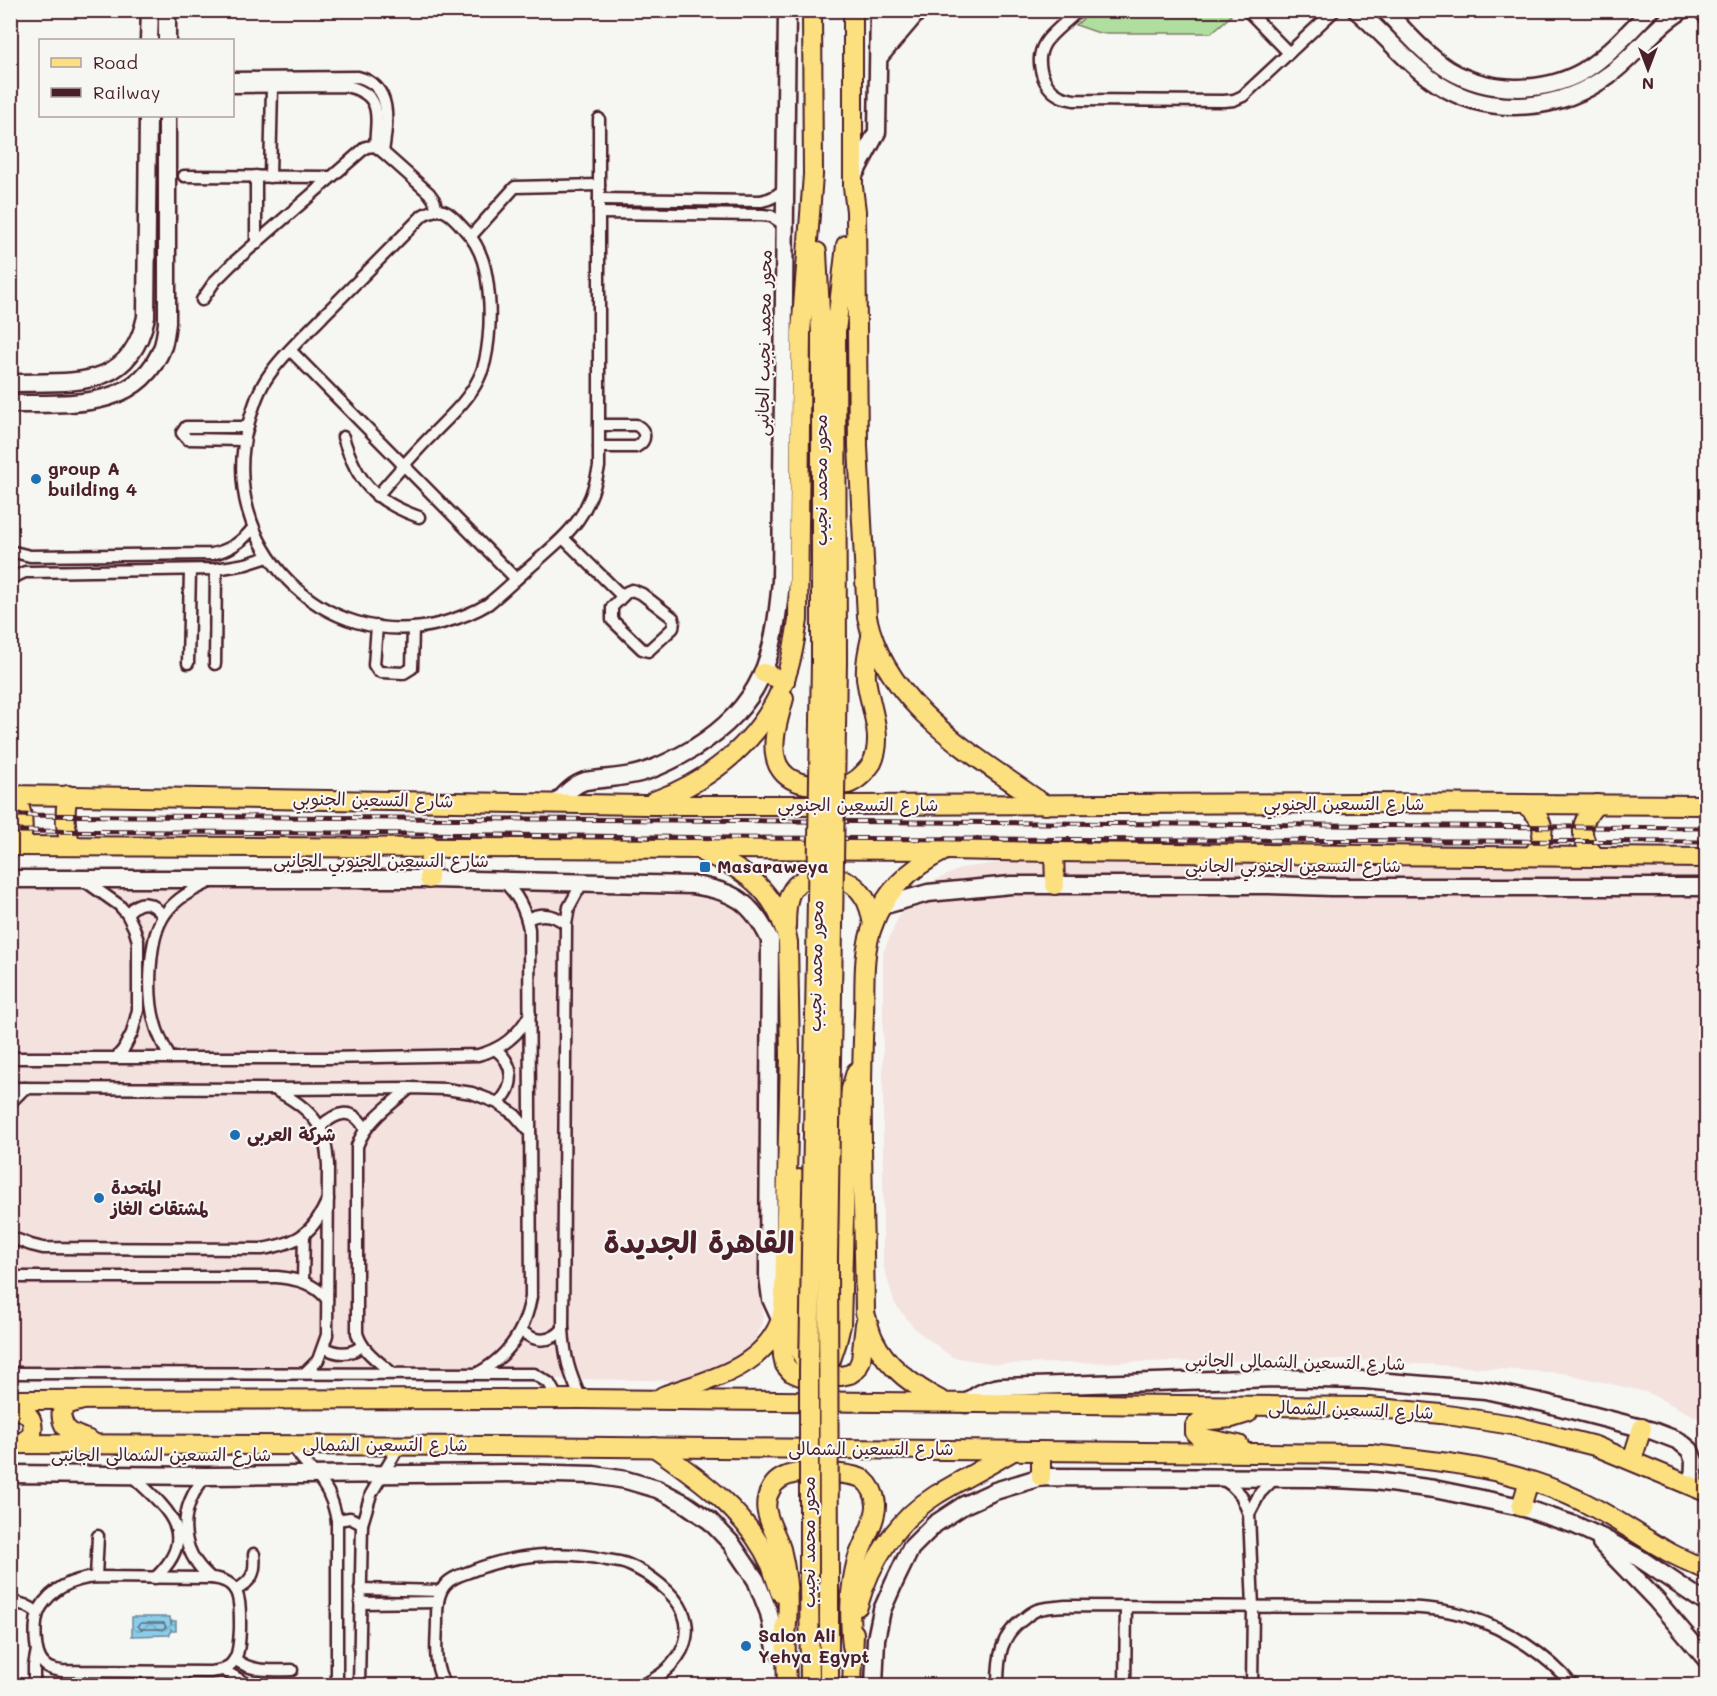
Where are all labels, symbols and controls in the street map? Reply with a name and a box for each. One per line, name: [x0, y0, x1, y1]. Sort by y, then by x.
legend: [39, 39, 234, 117]
north arrow: [1618, 39, 1678, 99]
text: Road: [93, 50, 138, 74]
text: N: [1642, 74, 1654, 95]
text: Railway: [93, 80, 160, 104]
street label: محور محمد نجيب الجانبى: [749, 249, 777, 437]
street label: محور محمد نجيب: [808, 414, 832, 546]
place label: group A building 4: [48, 456, 137, 501]
marker: group A building 4: [29, 472, 43, 486]
street label: شارع التسعين الجنوبي: [292, 786, 454, 817]
street label: شارع التسعين الجنوبي: [1264, 791, 1424, 820]
street label: شارع التسعين الجنوبي: [778, 792, 938, 821]
street label: شارع التسعين الجنوبي الجانبى: [273, 848, 489, 877]
street label: شارع التسعين الجنوبي الجانبى: [1185, 853, 1401, 882]
place label: Masaraweya: [717, 854, 829, 878]
marker: Masaraweya: [698, 860, 712, 874]
street label: محور محمد نجيب: [802, 900, 828, 1032]
place label: شركة العربى: [247, 1122, 336, 1147]
marker: شركة العربى: [228, 1128, 242, 1142]
place label: المتحدة لمشتقات الغاز: [109, 1175, 208, 1220]
marker: المتحدة لمشتقات الغاز: [92, 1191, 106, 1205]
district label: القاهرة الجديدة: [604, 1221, 794, 1261]
street label: شارع التسعين الشمالى الجانبى: [1185, 1347, 1405, 1376]
street label: شارع التسعين الشمالى: [1268, 1394, 1434, 1425]
street label: شارع التسعين الشمالى: [302, 1432, 468, 1457]
street label: شارع التسعين الشمالى: [788, 1436, 954, 1461]
street label: شارع التسعين الشمالى الجانبى: [51, 1442, 271, 1467]
street label: محور محمد نجيب: [796, 1476, 820, 1608]
place label: Salon Ali Yehya Egypt: [758, 1623, 870, 1668]
marker: Salon Ali Yehya Egypt: [739, 1639, 753, 1653]

